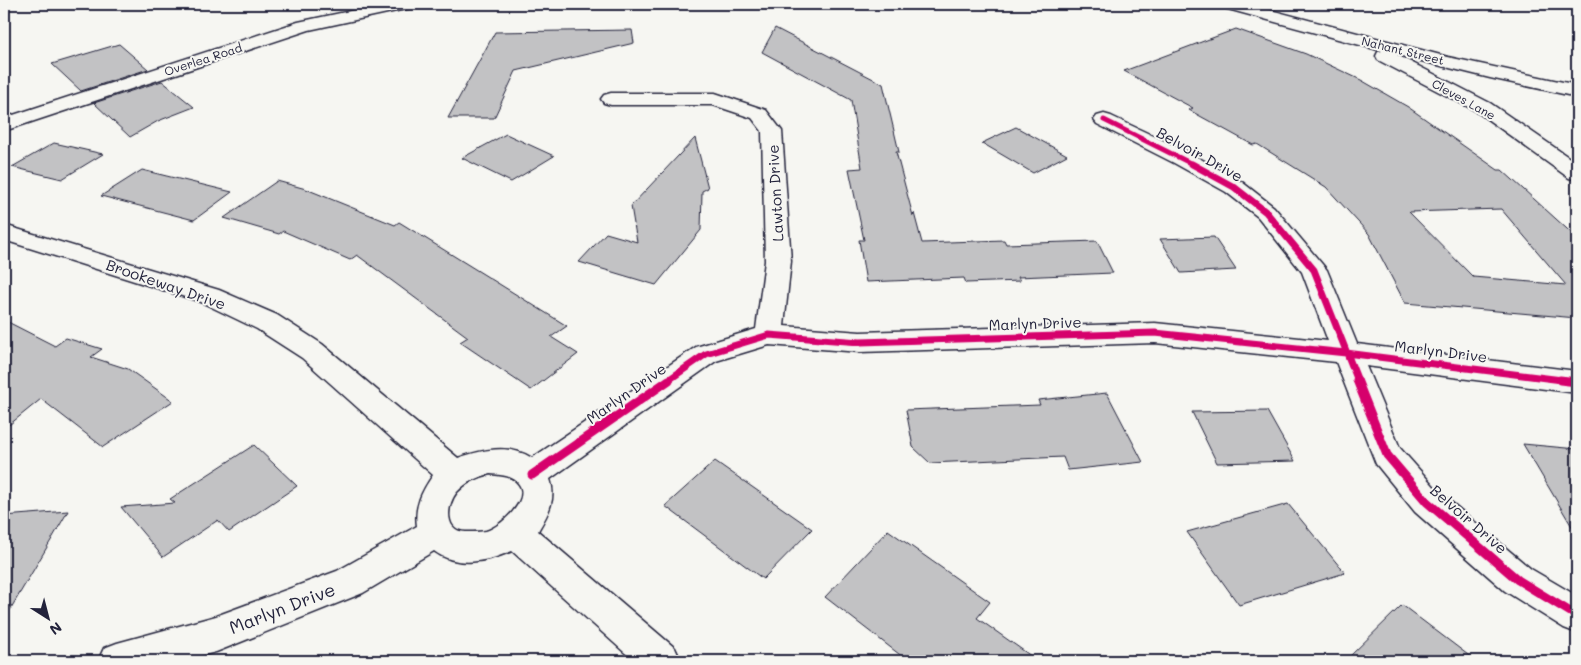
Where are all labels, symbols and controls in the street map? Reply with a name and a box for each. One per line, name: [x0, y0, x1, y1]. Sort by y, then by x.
street label: Nahant Street: [1360, 32, 1446, 68]
street label: Overlea Road: [162, 39, 244, 79]
street label: Cleves Lane: [1429, 75, 1499, 123]
street label: Belvoir Drive: [1153, 122, 1247, 186]
street label: Lawton Drive: [762, 144, 788, 242]
street label: Brookeway Drive: [104, 254, 228, 314]
street label: Marlyn Drive: [988, 311, 1082, 335]
street label: Marlyn Drive: [1394, 335, 1488, 367]
street label: Marlyn Drive: [582, 358, 670, 428]
street label: Belvoir Drive: [1426, 480, 1512, 558]
street label: Marlyn Drive: [225, 577, 339, 639]
north arrow: [22, 592, 72, 642]
text: N: [46, 618, 66, 640]

